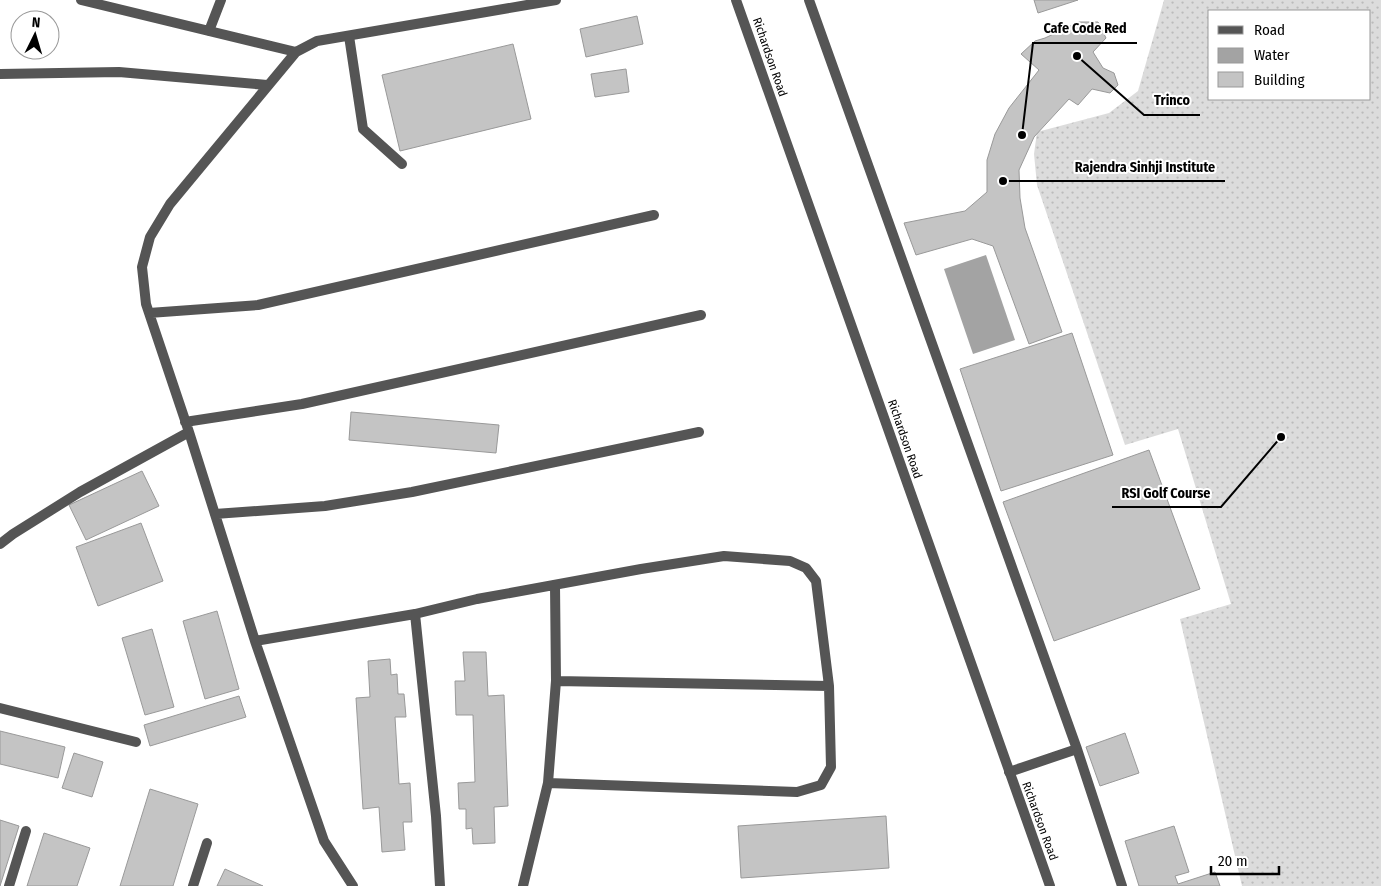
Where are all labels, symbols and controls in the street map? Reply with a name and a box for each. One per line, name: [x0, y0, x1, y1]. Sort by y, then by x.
north arrow: [10, 10, 60, 60]
legend: [1208, 10, 1371, 100]
text: N: [31, 14, 41, 31]
callout: Cafe Code Red: [1033, 14, 1137, 43]
street label: Richardson Road: [750, 16, 790, 98]
text: Cafe Code Red: [1043, 20, 1127, 37]
text: Road: [1254, 21, 1285, 39]
text: Water: [1254, 46, 1290, 64]
text: Building: [1254, 71, 1305, 89]
callout: Trinco: [1144, 86, 1200, 115]
text: Trinco: [1154, 92, 1190, 109]
callout: Rajendra Sinhji Institute: [1065, 152, 1225, 181]
text: Rajendra Sinhji Institute: [1075, 159, 1215, 176]
street label: Richardson Road: [885, 398, 925, 480]
callout: RSI Golf Course: [1112, 478, 1221, 507]
text: RSI Golf Course: [1122, 485, 1210, 502]
street label: Richardson Road: [1019, 780, 1061, 862]
scale bar: [1211, 844, 1278, 876]
text: 20 m: [1218, 852, 1248, 870]

